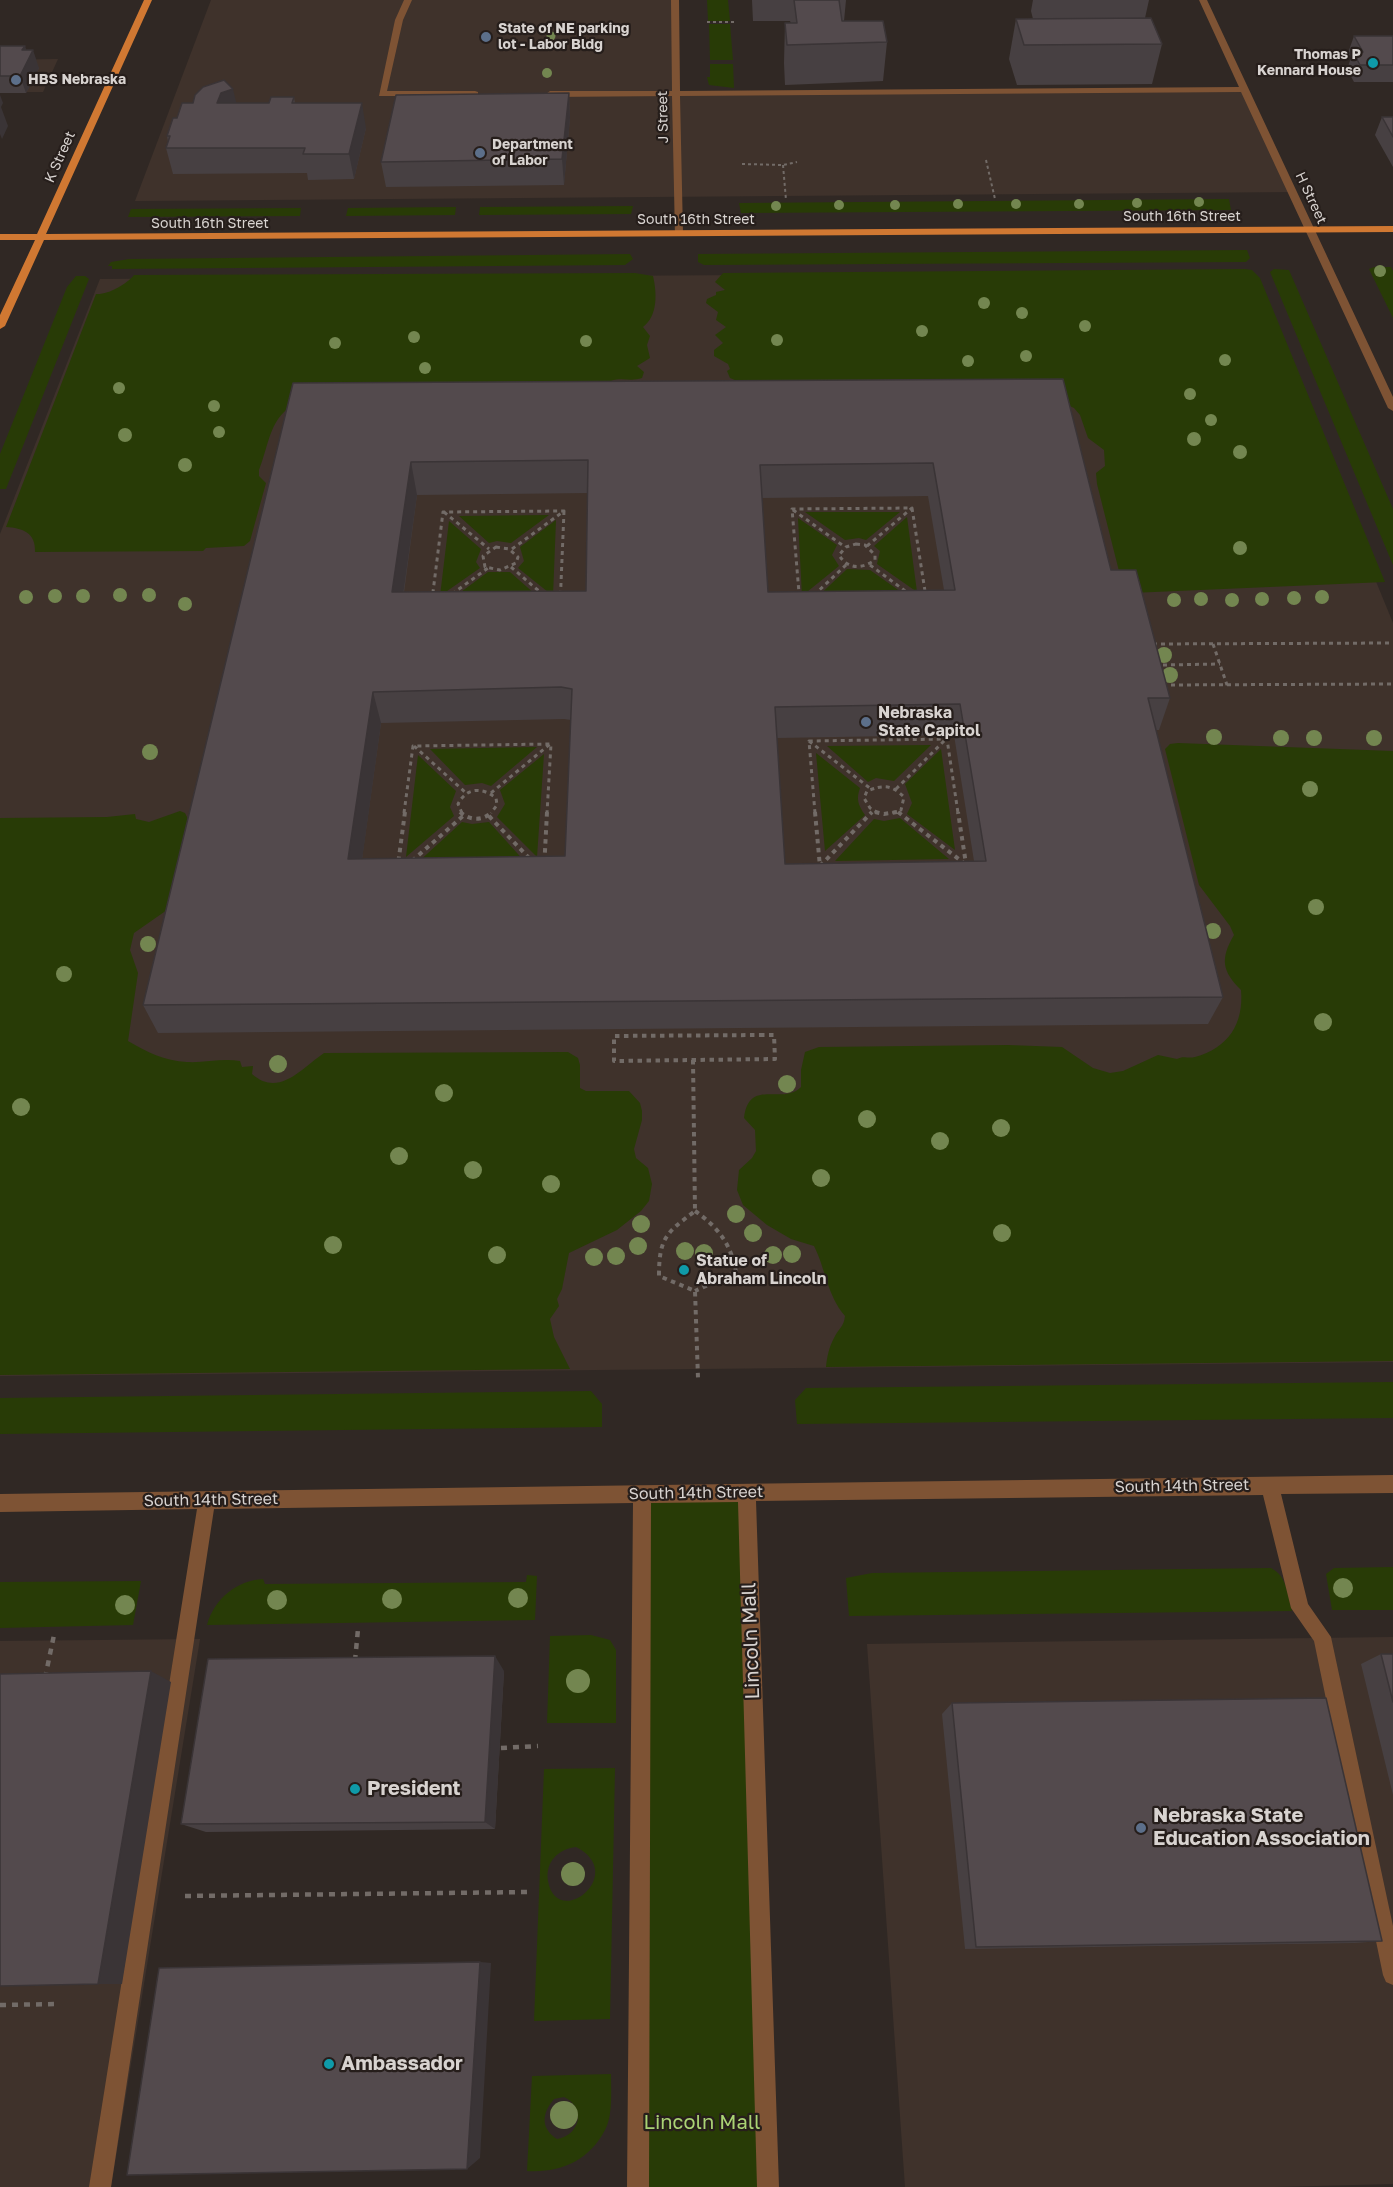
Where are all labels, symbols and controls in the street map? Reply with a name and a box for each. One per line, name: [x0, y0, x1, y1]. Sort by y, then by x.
place label: State of NE parking lot - Labor Bldg: [498, 21, 629, 54]
marker: State of NE parking lot - Labor Bldg: [479, 30, 493, 44]
place label: Thomas P Kennard House: [1257, 47, 1361, 80]
marker: Thomas P Kennard House: [1366, 56, 1380, 70]
place label: HBS Nebraska: [28, 72, 126, 88]
marker: HBS Nebraska: [9, 73, 23, 87]
street label: J Street: [654, 91, 672, 143]
street label: K Street: [41, 129, 79, 185]
place label: Department of Labor: [492, 137, 573, 170]
marker: Department of Labor: [473, 146, 487, 160]
street label: H Street: [1292, 169, 1330, 227]
street label: South 16th Street: [1123, 209, 1241, 225]
street label: South 16th Street: [637, 212, 755, 228]
street label: South 16th Street: [151, 216, 269, 232]
place label: Nebraska State Capitol: [878, 703, 980, 741]
marker: Nebraska State Capitol: [859, 715, 873, 729]
place label: Statue of Abraham Lincoln: [696, 1251, 826, 1289]
marker: Statue of Abraham Lincoln: [677, 1263, 691, 1277]
street label: South 14th Street: [1114, 1475, 1250, 1497]
street label: South 14th Street: [628, 1482, 764, 1504]
street label: South 14th Street: [143, 1489, 279, 1511]
street label: Lincoln Mall: [737, 1582, 765, 1700]
place label: President: [367, 1777, 461, 1801]
marker: President: [348, 1782, 362, 1796]
place label: Nebraska State Education Association: [1153, 1804, 1370, 1851]
marker: Nebraska State Education Association: [1134, 1821, 1148, 1835]
place label: Ambassador: [341, 2052, 463, 2076]
marker: Ambassador: [322, 2057, 336, 2071]
park label: Lincoln Mall: [644, 2111, 760, 2135]

